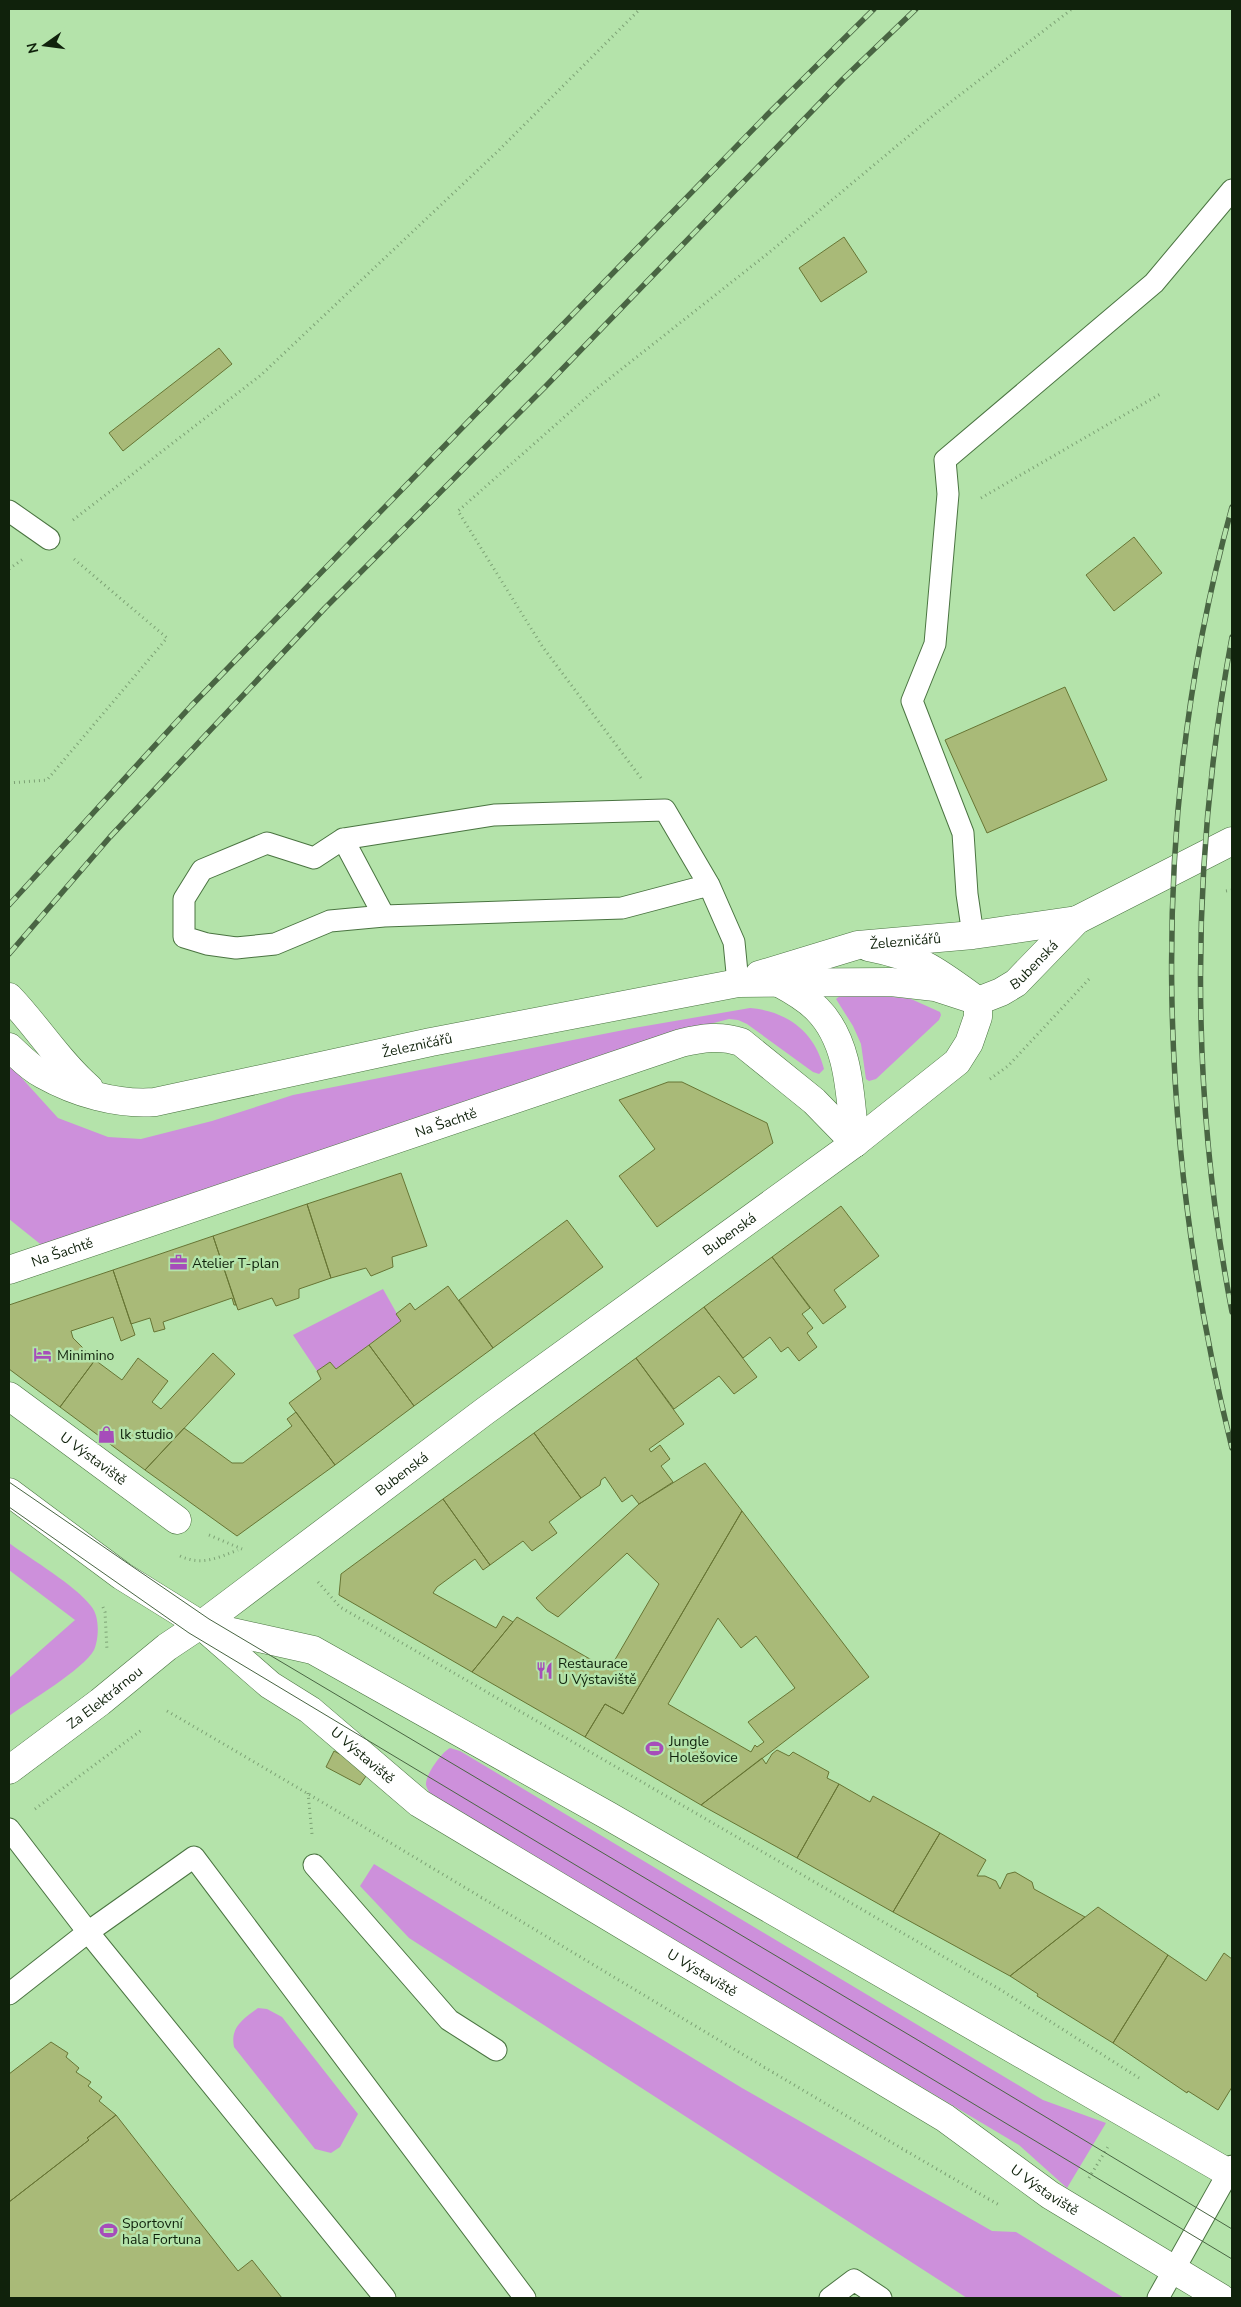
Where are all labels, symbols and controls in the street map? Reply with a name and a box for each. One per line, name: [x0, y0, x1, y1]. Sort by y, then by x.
north arrow: [20, 20, 70, 70]
text: N: [22, 41, 43, 55]
street label: Železničářů: [869, 928, 942, 953]
street label: Bubenská: [1006, 936, 1062, 994]
street label: Železničářů: [380, 1029, 454, 1062]
street label: Na Šachtě: [412, 1103, 479, 1142]
street label: Bubenská: [699, 1208, 760, 1260]
street label: Na Šachtě: [29, 1233, 96, 1271]
office icon: Atelier T-plan: [168, 1253, 188, 1273]
place label: Atelier T-plan: [192, 1254, 279, 1273]
hotel icon: Minimino: [33, 1345, 53, 1365]
place label: Minimino: [57, 1346, 115, 1365]
shop icon: lk studio: [96, 1424, 116, 1444]
place label: lk studio: [120, 1425, 174, 1444]
street label: U Výstaviště: [56, 1427, 131, 1489]
street label: Bubenská: [371, 1448, 432, 1500]
place label: Restaurace U Výstaviště: [558, 1654, 636, 1689]
restaurant icon: Restaurace U Výstaviště: [534, 1661, 554, 1681]
street label: Za Elektrárnou: [63, 1662, 146, 1733]
street label: U Výstaviště: [327, 1722, 399, 1788]
place label: Jungle Holešovice: [668, 1732, 738, 1767]
sports icon: Jungle Holešovice: [645, 1739, 665, 1759]
street label: U Výstaviště: [664, 1944, 741, 2001]
street label: U Výstaviště: [1007, 2160, 1082, 2220]
place label: Sportovní hala Fortuna: [122, 2214, 201, 2249]
sports icon: Sportovní hala Fortuna: [98, 2221, 118, 2241]

